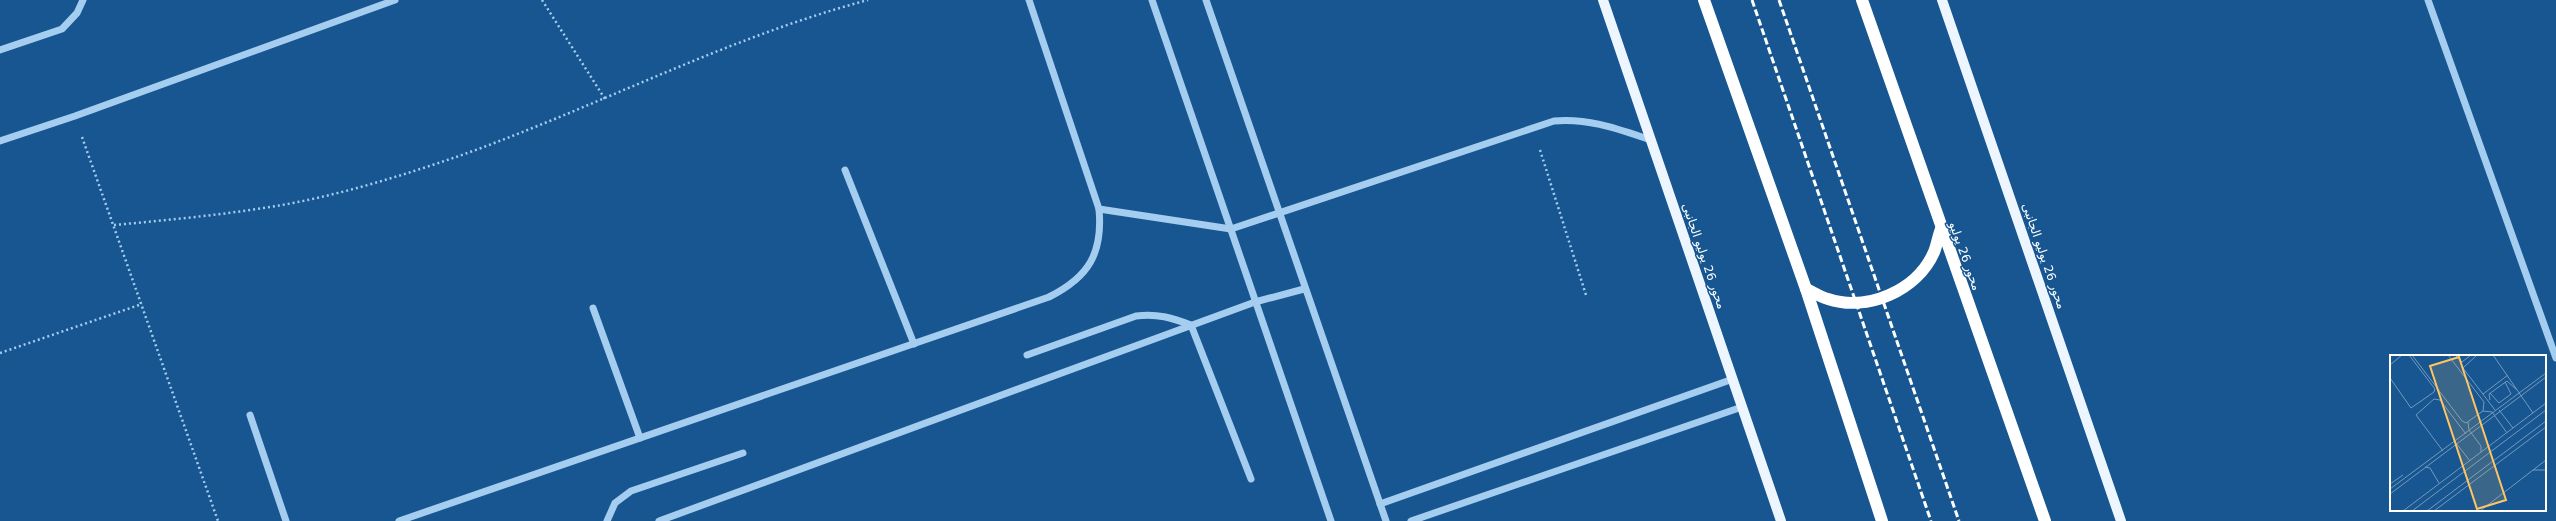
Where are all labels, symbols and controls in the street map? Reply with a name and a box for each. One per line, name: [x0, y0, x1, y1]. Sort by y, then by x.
street label: محور 26 يوليو الجانبى: [1678, 201, 1729, 311]
street label: محور 26 يوليو الجانبى: [2018, 201, 2069, 311]
street label: محور 26 يوليو: [1945, 219, 1984, 293]
inset map: [2390, 355, 2546, 511]

